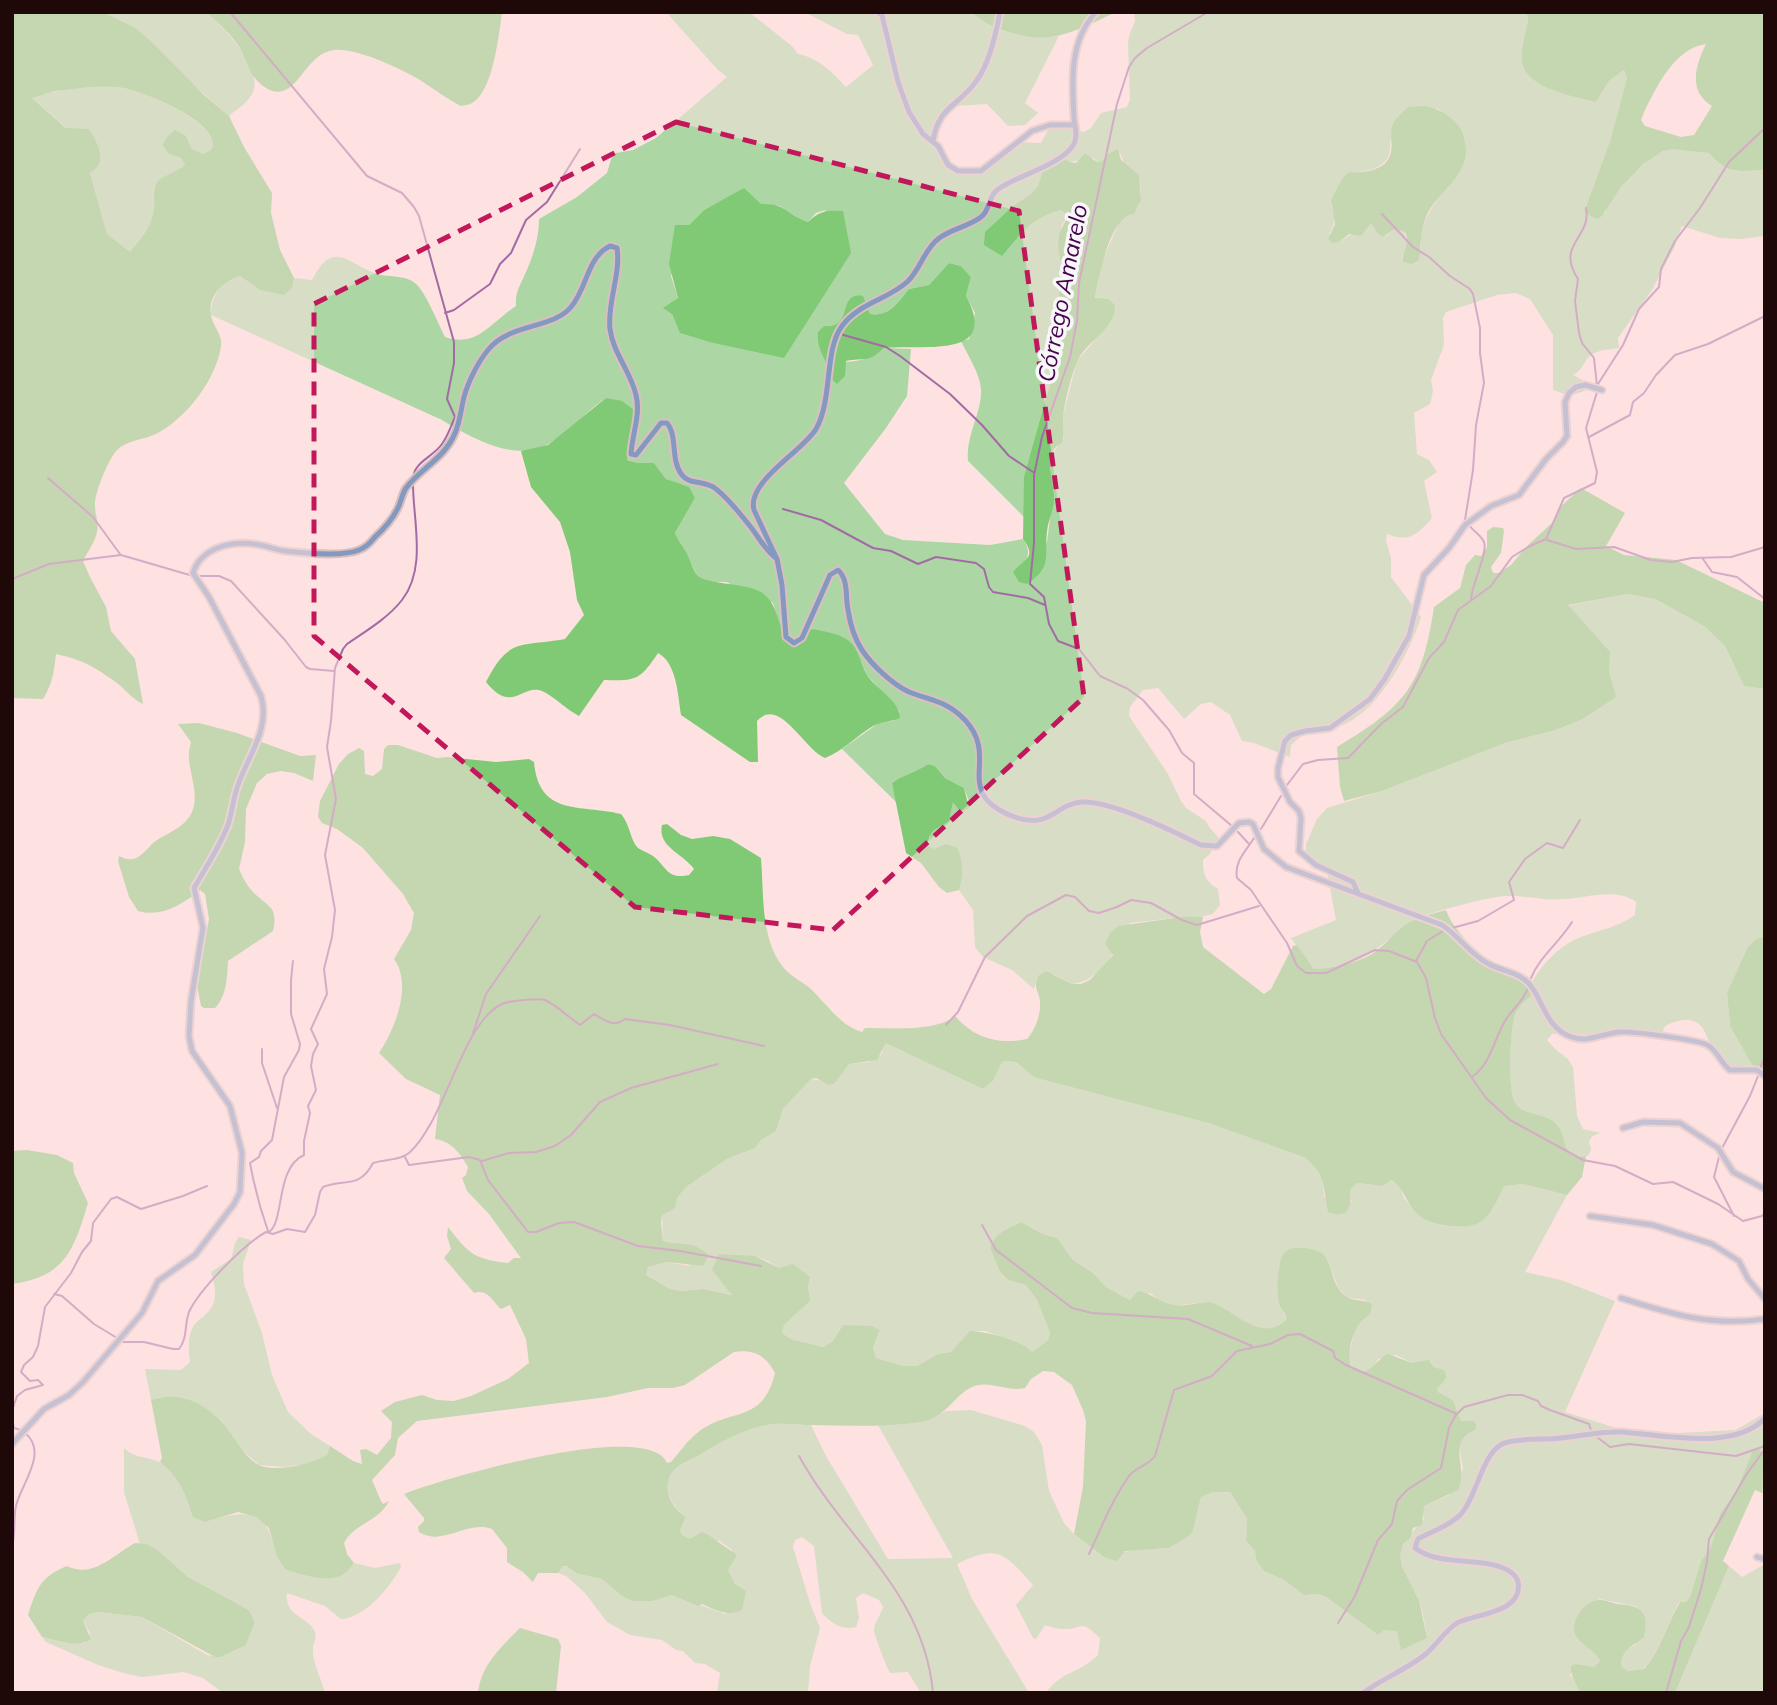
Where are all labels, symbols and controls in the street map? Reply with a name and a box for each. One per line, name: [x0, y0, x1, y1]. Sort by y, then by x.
water label: Córrego Amarelo: [1031, 202, 1093, 384]

